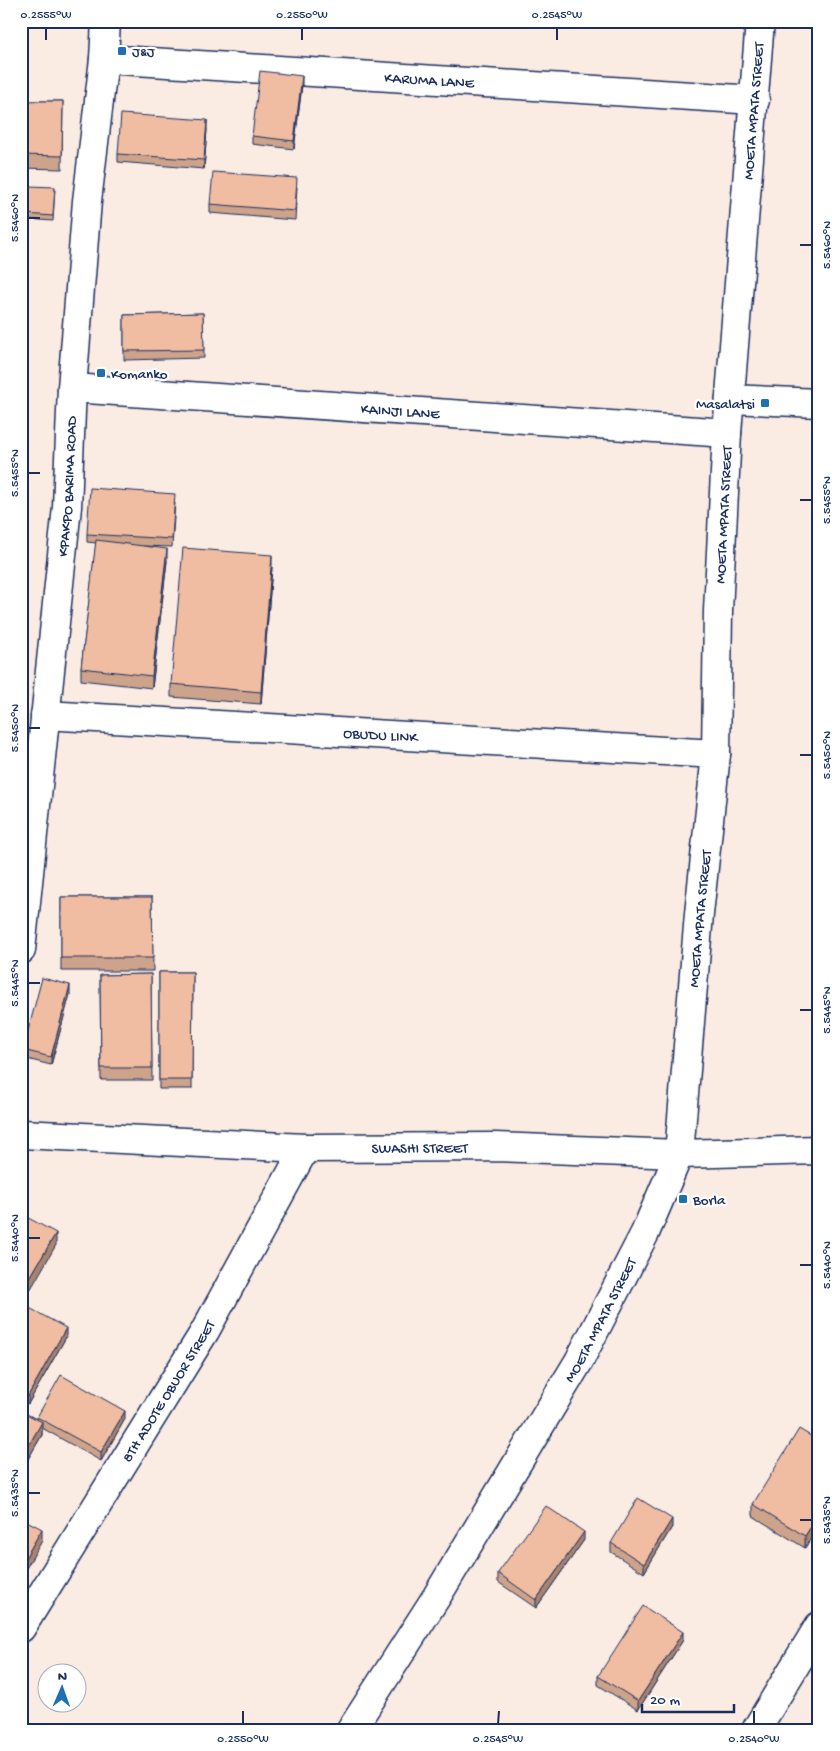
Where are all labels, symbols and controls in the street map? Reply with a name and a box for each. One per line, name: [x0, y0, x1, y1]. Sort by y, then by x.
text: 0.2555°W: [21, 9, 72, 23]
text: 0.2550°W: [276, 9, 328, 23]
text: 0.2545°W: [532, 9, 582, 23]
street label: MOETA MPATA STREET: [740, 40, 769, 180]
place label: J&J: [132, 44, 156, 62]
marker: J&J: [116, 45, 128, 57]
street label: KARUMA LANE: [384, 70, 475, 93]
text: 5.5460°N: [9, 194, 23, 242]
text: 5.5460°N: [821, 221, 835, 269]
place label: Komanko: [111, 366, 168, 384]
marker: Komanko: [95, 367, 107, 379]
place label: Masalatsi: [696, 396, 755, 414]
marker: Masalatsi: [759, 397, 771, 409]
street label: KAINJI LANE: [360, 401, 441, 424]
street label: KPAKPO BARIMA ROAD: [55, 415, 82, 558]
street label: MOETA MPATA STREET: [712, 444, 737, 584]
text: 5.5455°N: [9, 449, 23, 497]
text: 5.5455°N: [821, 476, 835, 524]
text: 5.5450°N: [9, 704, 23, 752]
street label: OBUDU LINK: [343, 725, 420, 748]
text: 5.5450°N: [821, 731, 835, 779]
street label: MOETA MPATA STREET: [686, 848, 717, 988]
text: 5.5445°N: [9, 959, 23, 1007]
text: 5.5445°N: [821, 986, 835, 1034]
street label: SWASHI STREET: [371, 1140, 469, 1159]
place label: Borla: [692, 1192, 726, 1210]
marker: Borla: [677, 1193, 689, 1205]
text: 5.5440°N: [9, 1214, 23, 1262]
text: 5.5440°N: [821, 1241, 835, 1289]
street label: MOETA MPATA STREET: [561, 1254, 642, 1386]
street label: 8TH ADOTE OBUOR STREET: [119, 1317, 221, 1466]
text: 5.5435°N: [9, 1469, 23, 1517]
text: 5.5435°N: [821, 1496, 835, 1544]
north arrow: [38, 1664, 88, 1714]
text: N: [58, 1669, 67, 1686]
scale bar: [642, 1681, 735, 1713]
text: 20 m: [650, 1692, 680, 1710]
text: 0.2550°W: [217, 1733, 269, 1747]
text: 0.2545°W: [473, 1733, 523, 1747]
text: 0.2540°W: [729, 1733, 779, 1747]

